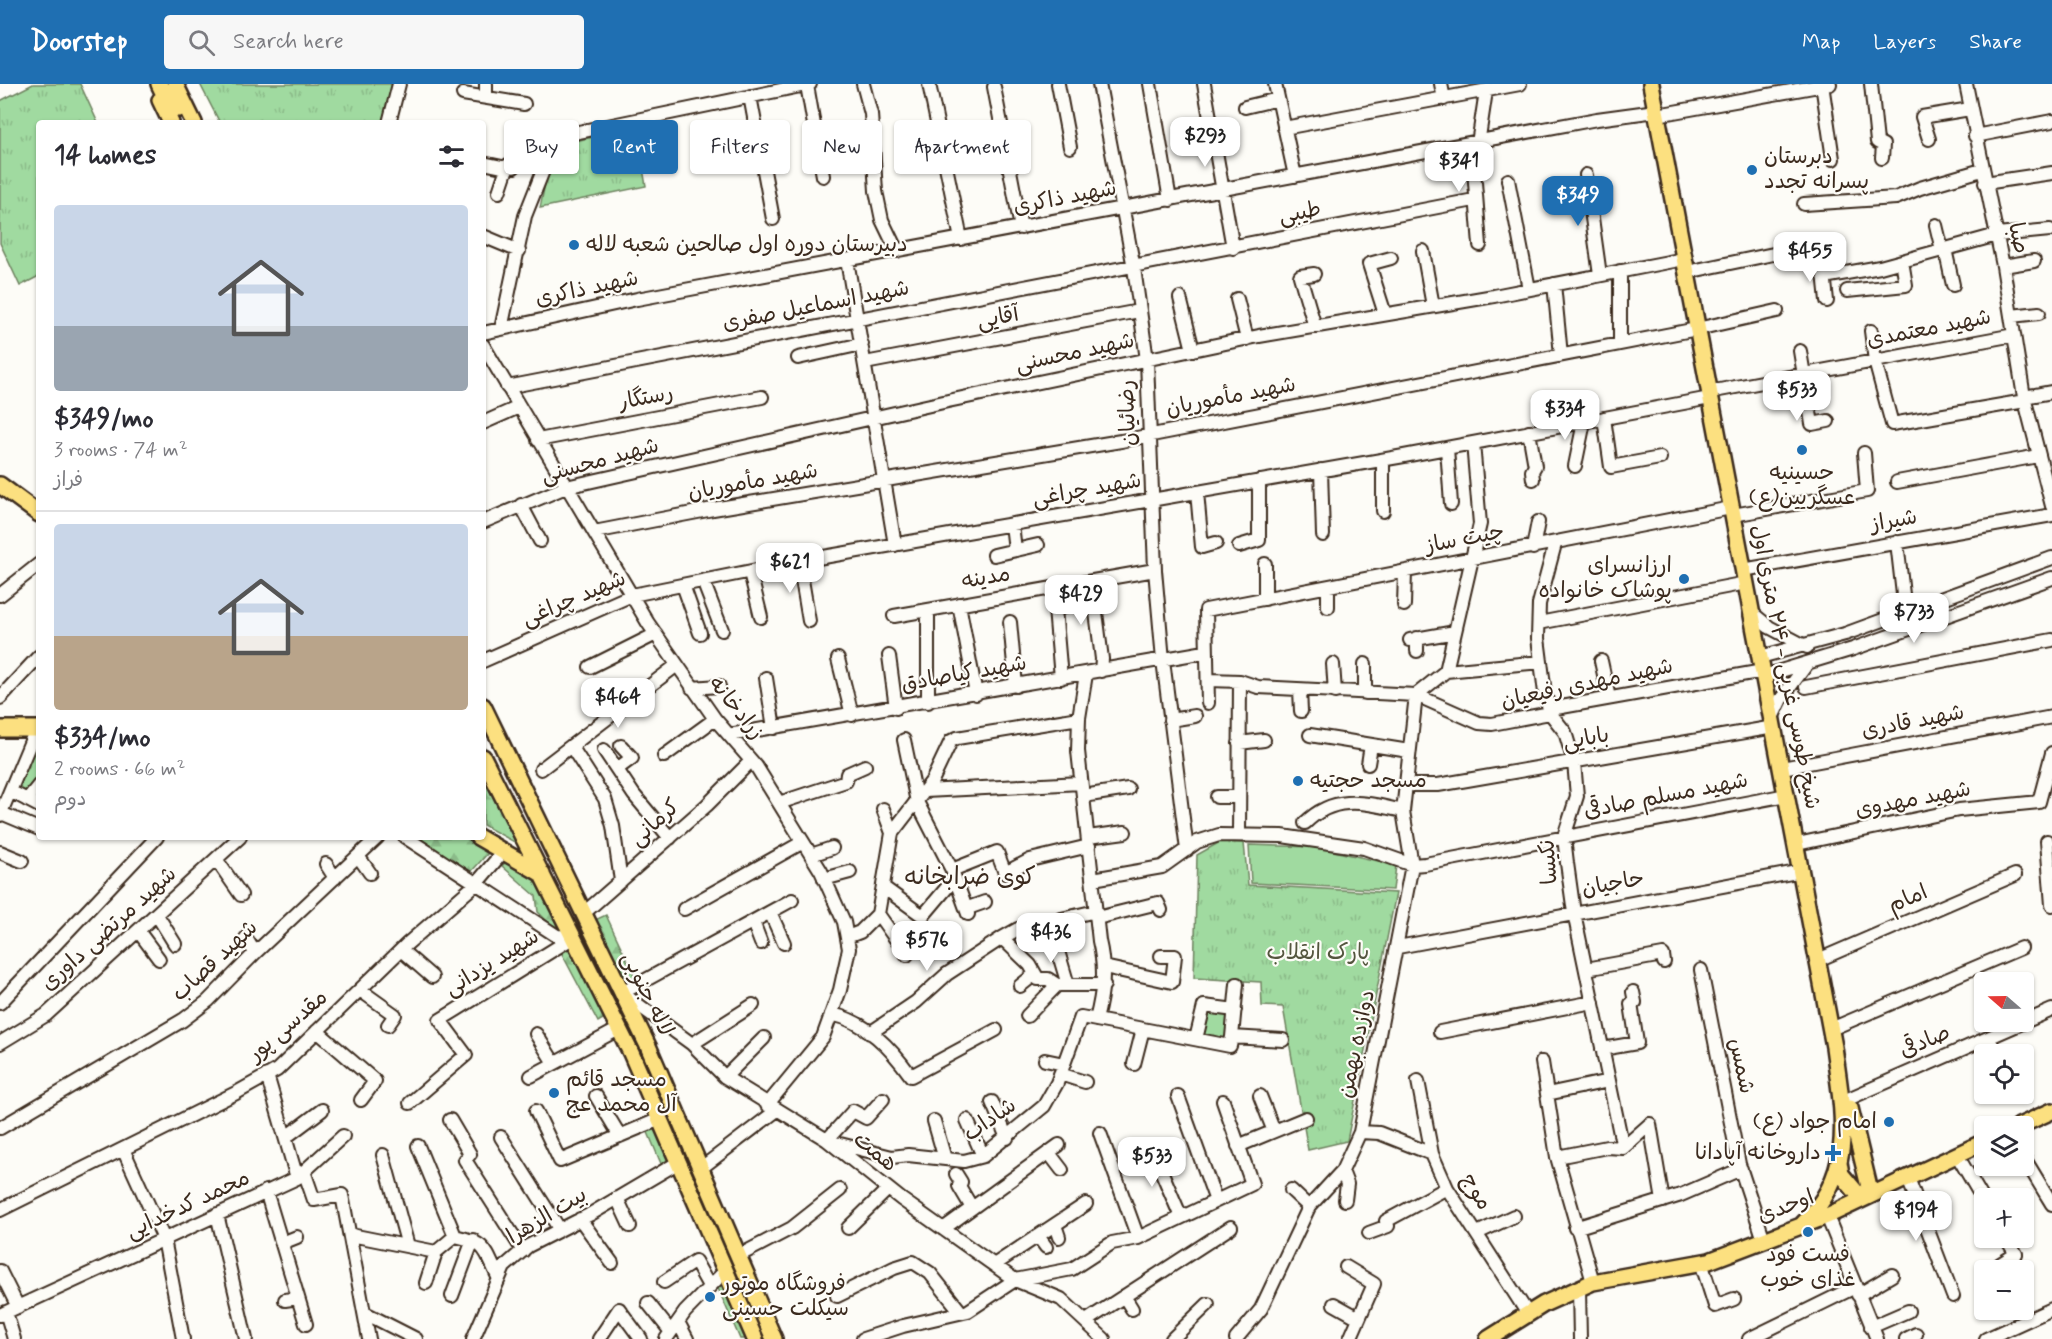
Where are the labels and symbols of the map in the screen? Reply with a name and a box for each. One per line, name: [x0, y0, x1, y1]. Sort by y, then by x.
pin: $293: [1169, 117, 1241, 168]
pin: $341: [1423, 142, 1495, 193]
place label: دبرستان پسرانه تجدد: [1764, 143, 1869, 196]
marker: دبرستان پسرانه تجدد: [1745, 163, 1759, 177]
street label: شهید ذاکری: [1011, 174, 1119, 222]
pin: $349: [1542, 176, 1614, 227]
street label: طیبی: [1276, 195, 1324, 231]
street label: صبا: [2001, 220, 2035, 256]
place label: دبیرستان دوره اول صالحین شعبه لاله: [586, 231, 908, 259]
pin: $455: [1774, 232, 1846, 283]
marker: دبیرستان دوره اول صالحین شعبه لاله: [567, 238, 581, 252]
street label: شهید ذاکری: [533, 264, 641, 314]
street label: شهید اسماعیل صفری: [720, 274, 912, 338]
street label: آقایی: [975, 300, 1023, 336]
street label: شهید معتمدی: [1864, 303, 1994, 355]
street label: شهید محسنی: [1013, 327, 1137, 379]
street label: شهید مأموریان: [1164, 370, 1298, 423]
pin: $533: [1761, 371, 1833, 422]
street label: رستگار: [615, 379, 676, 417]
street label: رضائیان: [1113, 379, 1143, 447]
pin: $334: [1529, 390, 1601, 441]
street label: شهید محسنی: [538, 432, 662, 490]
marker: حسینیه عسگریین(ع): [1795, 443, 1809, 457]
street label: شهید مأموریان: [686, 456, 820, 507]
place label: حسینیه عسگریین(ع): [1749, 459, 1855, 512]
street label: شهید چراغی: [1030, 467, 1144, 513]
street label: شیراز: [1867, 503, 1919, 539]
street label: چیت ساز: [1421, 518, 1507, 561]
street label: شیخ طوسی غربی - ۲۴ متری اول: [1744, 522, 1826, 812]
pin: $621: [754, 543, 826, 594]
place label: ارزانسرای پوشاک خانواده: [1538, 552, 1672, 605]
street label: مدینه: [960, 560, 1012, 596]
street label: شهید چراغی: [518, 565, 630, 633]
marker: ارزانسرای پوشاک خانواده: [1677, 572, 1691, 586]
pin: $429: [1045, 575, 1117, 626]
pin: $733: [1878, 593, 1950, 644]
street label: شهید کیاصادق: [899, 649, 1029, 699]
street label: شهید مهدی رفیعیان: [1498, 652, 1676, 716]
street label: زرادخانه: [702, 671, 770, 745]
pin: $464: [582, 678, 654, 729]
street label: شهید قادری: [1859, 698, 1967, 746]
street label: بابایی: [1561, 721, 1611, 757]
street label: شهید مسلم صادقی: [1581, 765, 1751, 827]
place label: مسجد حجتیه: [1310, 767, 1427, 795]
marker: مسجد حجتیه: [1291, 774, 1305, 788]
street label: شهید مهدوی: [1853, 775, 1973, 825]
street label: کرمانی: [624, 793, 686, 853]
street label: نکیسا: [1533, 838, 1565, 886]
street label: شهید مرتضی داوری: [35, 861, 183, 997]
district label: کوی ضرابخانه: [904, 862, 1036, 893]
street label: حاجیان: [1580, 865, 1646, 903]
street label: امام: [1884, 878, 1932, 921]
pin: $436: [1015, 913, 1087, 964]
street label: شهید قصاب: [166, 914, 264, 1008]
pin: $576: [891, 921, 963, 972]
street label: شهید یزدانی: [439, 923, 545, 1003]
park label: پارک انقلاب: [1267, 939, 1369, 967]
street label: لاله جنوبی: [615, 947, 679, 1041]
north arrow: [1974, 972, 2034, 1032]
street label: مقدسی پور: [241, 984, 334, 1070]
street label: دوازده بهمن: [1332, 987, 1382, 1101]
street label: صادقی: [1895, 1018, 1955, 1065]
street label: شمس: [1721, 1036, 1761, 1096]
place label: مسجد قائم آل محمد عج: [566, 1066, 678, 1119]
marker: مسجد قائم آل محمد عج: [547, 1086, 561, 1100]
street label: شاداب: [958, 1092, 1022, 1148]
place label: امام جواد (ع): [1753, 1108, 1877, 1137]
marker: امام جواد (ع): [1882, 1115, 1896, 1129]
street label: همت: [847, 1126, 903, 1178]
pin: $533: [1116, 1137, 1188, 1188]
place label: داروخانه آپادانا: [1695, 1139, 1821, 1167]
marker: داروخانه آپادانا: [1826, 1146, 1840, 1160]
street label: محمد کدخدایی: [121, 1164, 255, 1246]
street label: موج: [1454, 1168, 1498, 1216]
street label: بیت الزهرا: [502, 1181, 592, 1251]
street label: اوحدی: [1754, 1183, 1818, 1231]
pin: $194: [1880, 1191, 1952, 1242]
marker: فست فود غذای خوب: [1801, 1225, 1815, 1239]
place label: فست فود غذای خوب: [1760, 1241, 1856, 1294]
place label: فروشگاه موتور سیکلت حسینی: [720, 1270, 849, 1323]
marker: فروشگاه موتور سیکلت حسینی: [703, 1290, 717, 1304]

